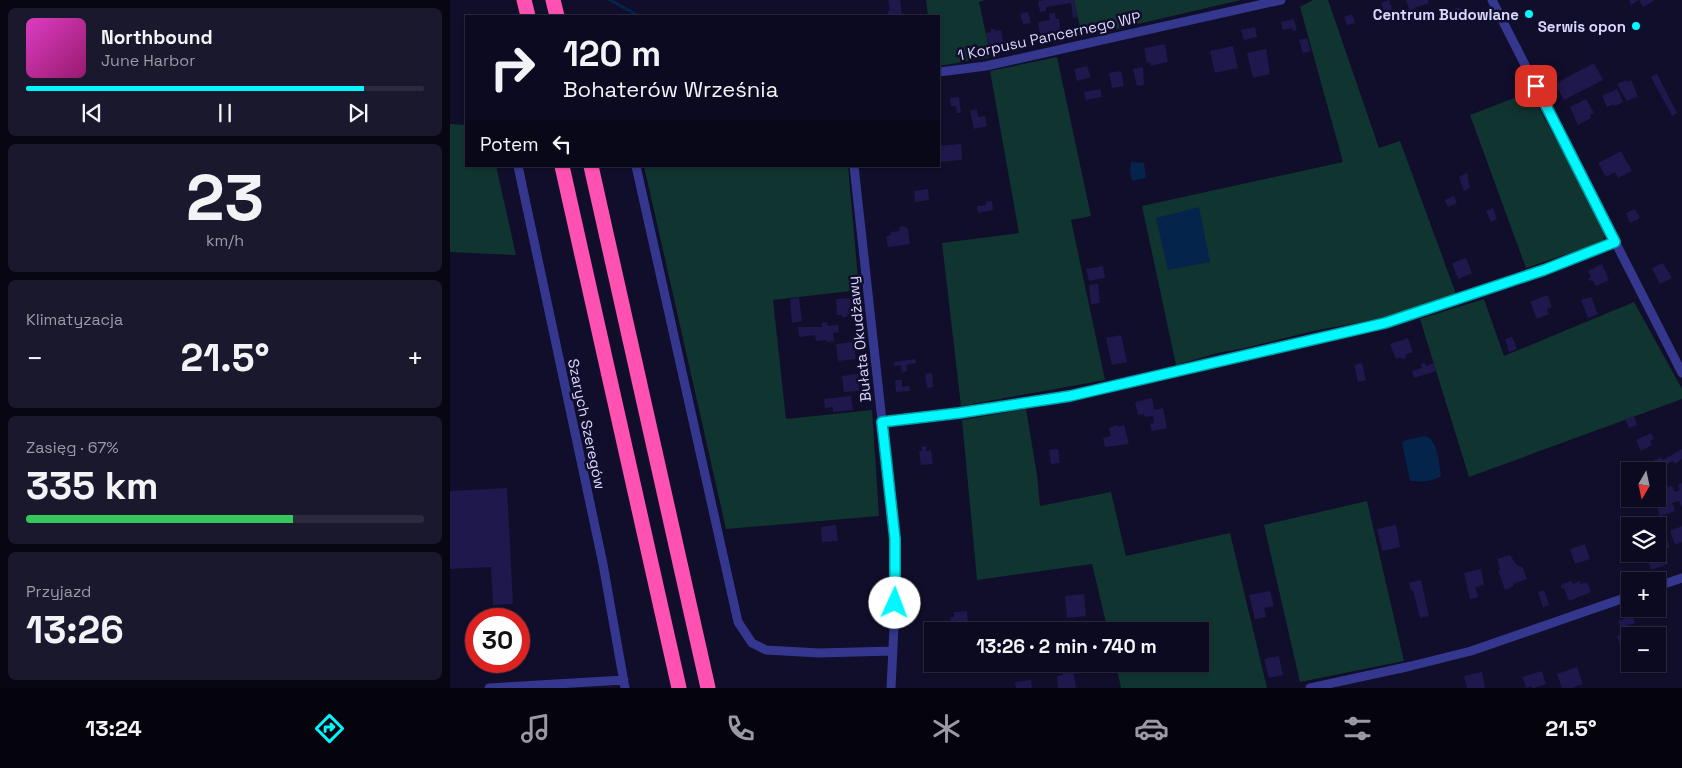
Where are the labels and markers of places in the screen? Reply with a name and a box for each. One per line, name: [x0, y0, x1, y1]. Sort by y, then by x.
place label: Centrum Budowlane: [1373, 5, 1519, 24]
marker: Centrum Budowlane: [1523, 8, 1535, 20]
place label: Serwis opon: [1538, 17, 1626, 36]
marker: Serwis opon: [1630, 20, 1642, 32]
pin: [1515, 65, 1557, 107]

